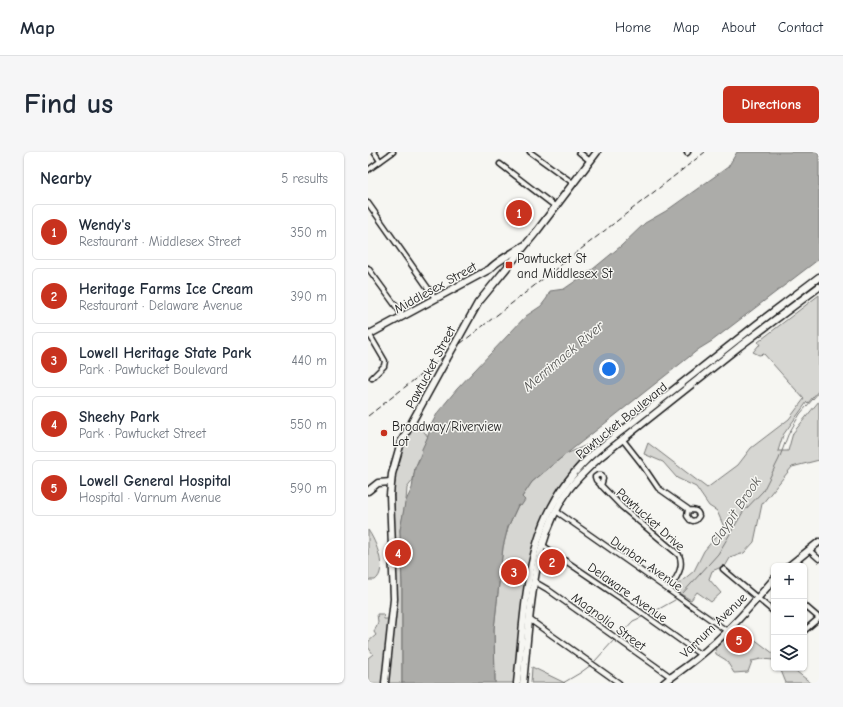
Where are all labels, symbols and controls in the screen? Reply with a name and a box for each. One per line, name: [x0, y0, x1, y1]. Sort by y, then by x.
text: Map: [20, 17, 55, 39]
text: Home: [615, 19, 651, 36]
text: Map: [673, 19, 699, 36]
text: About: [721, 19, 756, 36]
text: Contact: [778, 19, 823, 36]
button: Directions: [723, 86, 819, 123]
text: Find us: [24, 88, 113, 120]
text: Nearby: [40, 169, 91, 188]
text: 5 results: [281, 171, 328, 186]
pin: 1: [506, 198, 532, 228]
text: Wendy's: [79, 216, 131, 234]
text: 1: [51, 225, 57, 240]
text: 350 m: [290, 225, 327, 240]
text: Restaurant · Middlesex Street: [79, 234, 241, 249]
place label: Pawtucket St and Middlesex St: [517, 251, 614, 281]
street label: Middlesex Street: [391, 258, 480, 316]
marker: Pawtucket St and Middlesex St: [504, 260, 514, 270]
text: Heritage Farms Ice Cream: [79, 280, 253, 298]
text: 2: [51, 289, 57, 304]
text: 390 m: [291, 289, 327, 304]
text: Restaurant · Delaware Avenue: [79, 298, 243, 313]
water label: Merrimack River: [519, 317, 608, 396]
street label: Pawtucket Street: [402, 322, 459, 411]
text: Lowell Heritage State Park: [79, 344, 251, 362]
text: 3: [51, 353, 57, 368]
text: 440 m: [291, 353, 327, 368]
your location: [599, 359, 619, 379]
text: Park · Pawtucket Boulevard: [79, 362, 228, 377]
street label: Pawtucket Boulevard: [573, 379, 670, 462]
text: Sheehy Park: [79, 408, 159, 426]
text: 4: [51, 417, 57, 432]
text: 550 m: [290, 417, 327, 432]
place label: Broadway/Riverview Lot: [392, 419, 502, 449]
text: Park · Pawtucket Street: [79, 426, 206, 441]
marker: Broadway/Riverview Lot: [379, 428, 389, 438]
text: Lowell General Hospital: [79, 472, 231, 490]
water label: Claypit Brook: [706, 473, 765, 549]
text: 5: [51, 481, 57, 496]
text: 590 m: [290, 481, 327, 496]
street label: Pawtucket Drive: [614, 485, 688, 554]
text: Hospital · Varnum Avenue: [79, 490, 221, 505]
street label: Dunbar Avenue: [608, 533, 686, 594]
pin: 4: [385, 538, 411, 568]
pin: 2: [539, 547, 565, 577]
pin: 3: [501, 557, 527, 587]
street label: Delaware Avenue: [585, 559, 671, 626]
map controls: [771, 563, 807, 671]
button: +: [771, 563, 807, 599]
street label: Magnolia Street: [569, 589, 650, 654]
street label: Varnum Avenue: [677, 590, 750, 661]
button: −: [771, 599, 807, 635]
pin: 5: [726, 625, 752, 655]
button: layers: [771, 635, 807, 671]

